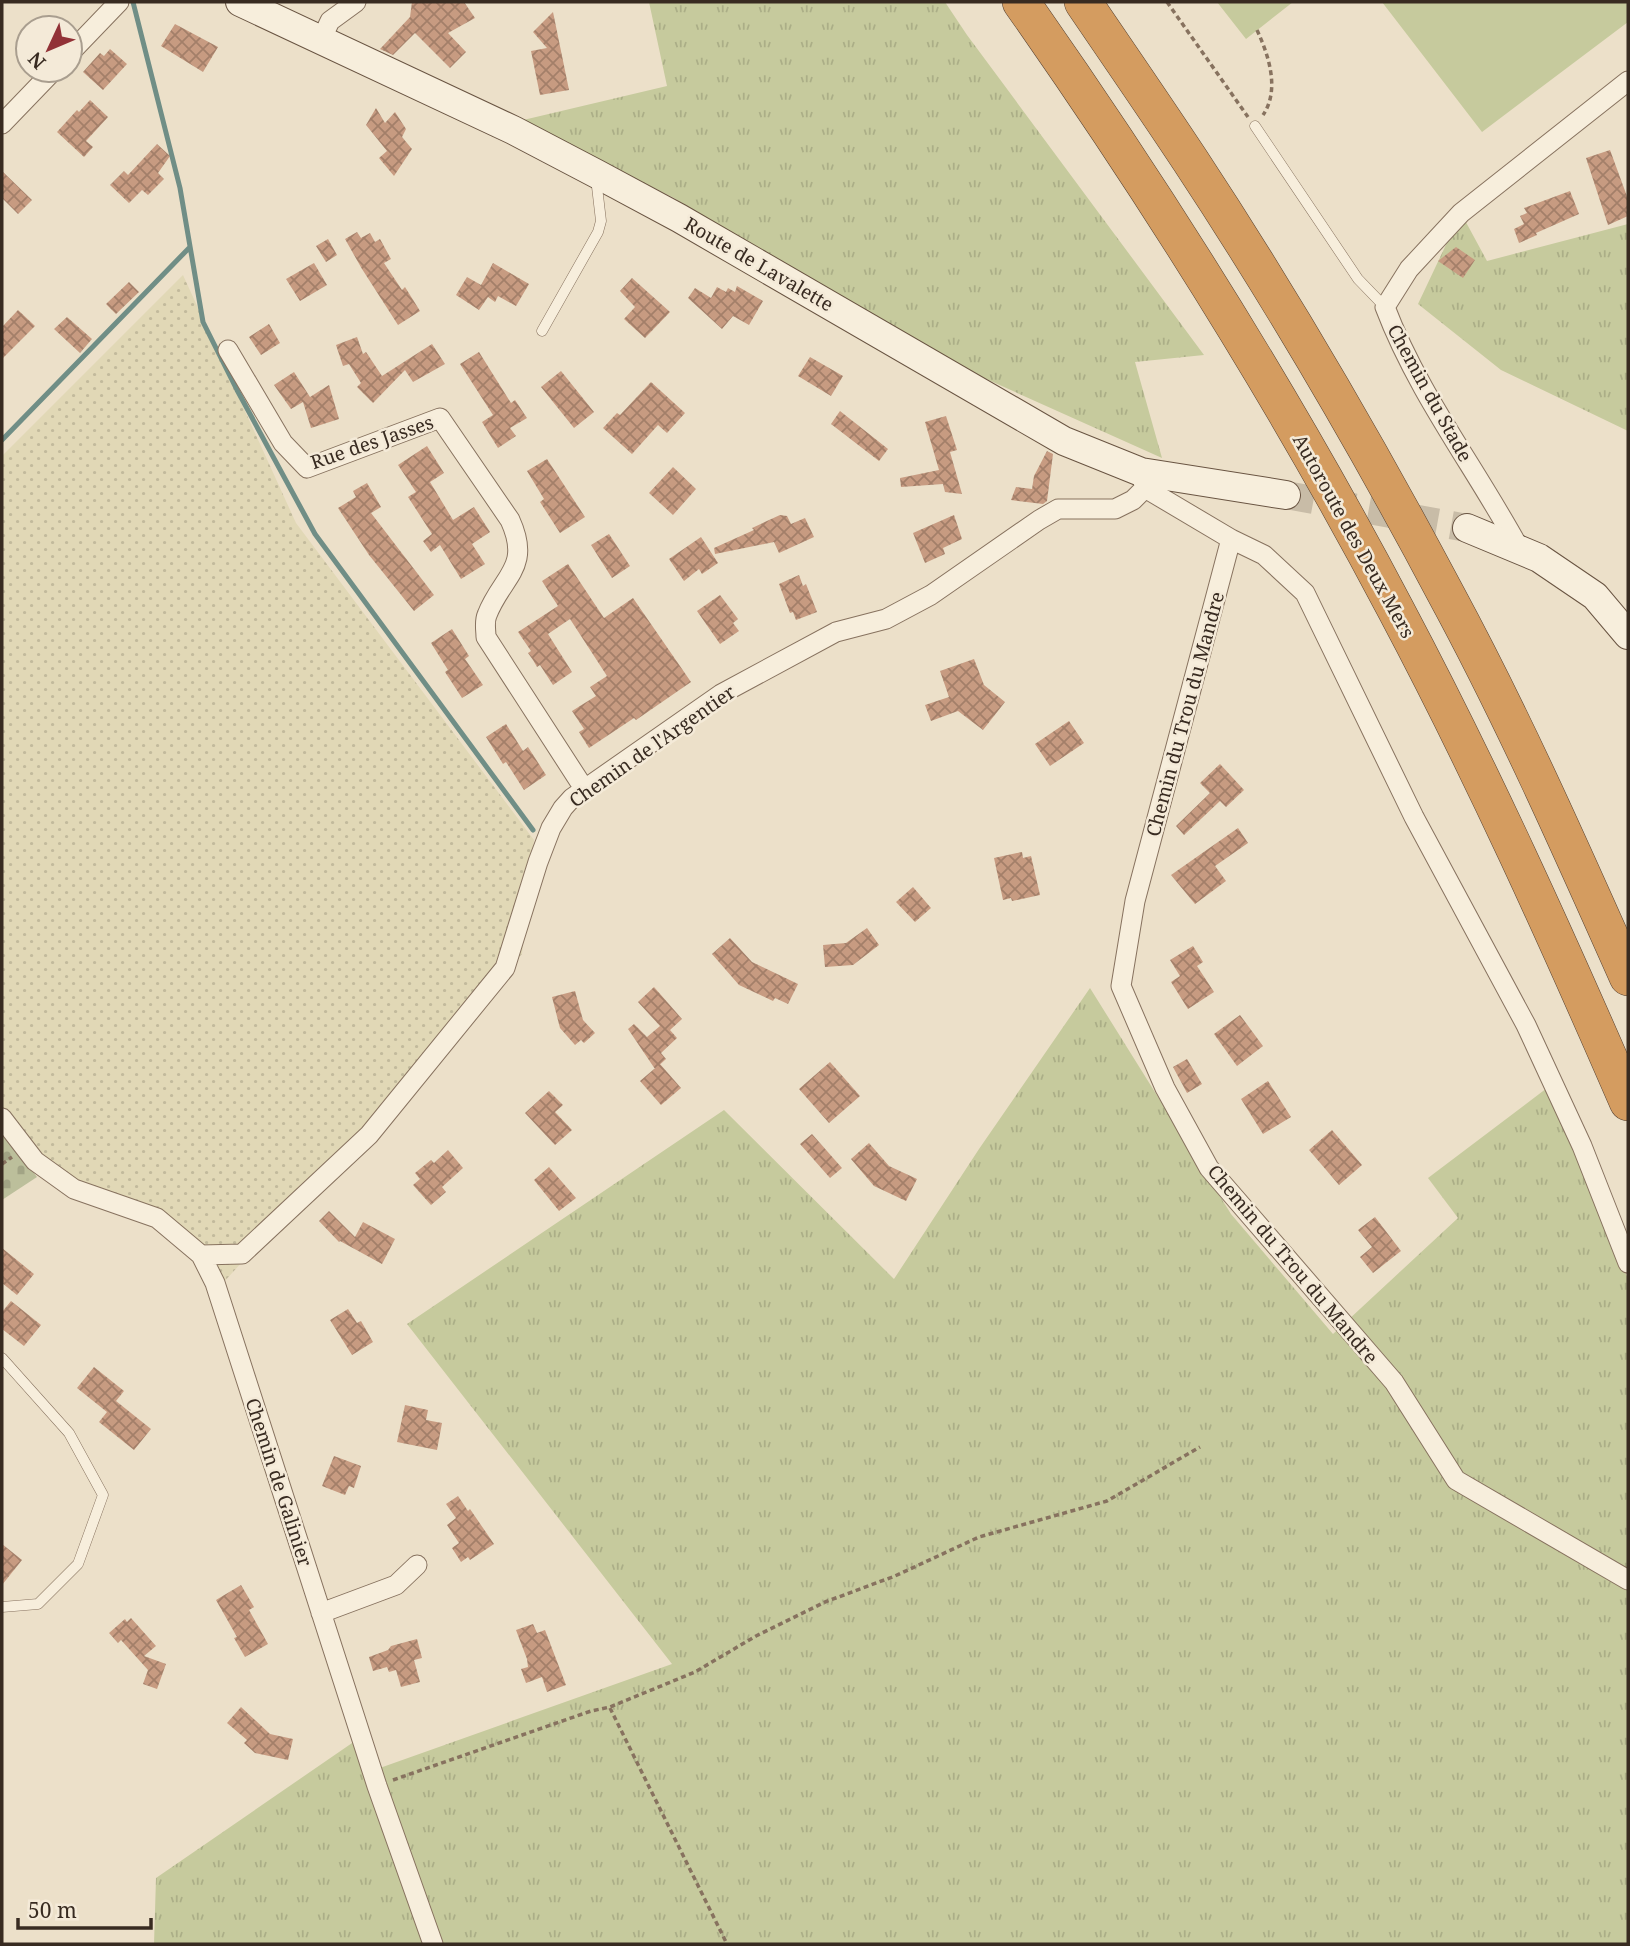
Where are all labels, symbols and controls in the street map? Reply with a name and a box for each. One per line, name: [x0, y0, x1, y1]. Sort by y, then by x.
north arrow: [14, 14, 84, 84]
text: N: [22, 46, 51, 75]
street label: Route de Lavalette: [680, 211, 838, 317]
street label: Chemin du Stade: [1381, 320, 1479, 466]
street label: Rue des Jasses: [307, 409, 437, 475]
street label: Autoroute des Deux Mers: [1287, 429, 1421, 643]
street label: Chemin du Trou du Mandre: [1140, 589, 1230, 839]
street label: Chemin de l'Argentier: [564, 679, 740, 813]
street label: Chemin du Trou du Mandre: [1202, 1159, 1384, 1369]
street label: Chemin de Galinier: [240, 1394, 319, 1570]
scale bar: [18, 1886, 150, 1930]
text: 50 m: [28, 1896, 77, 1924]

